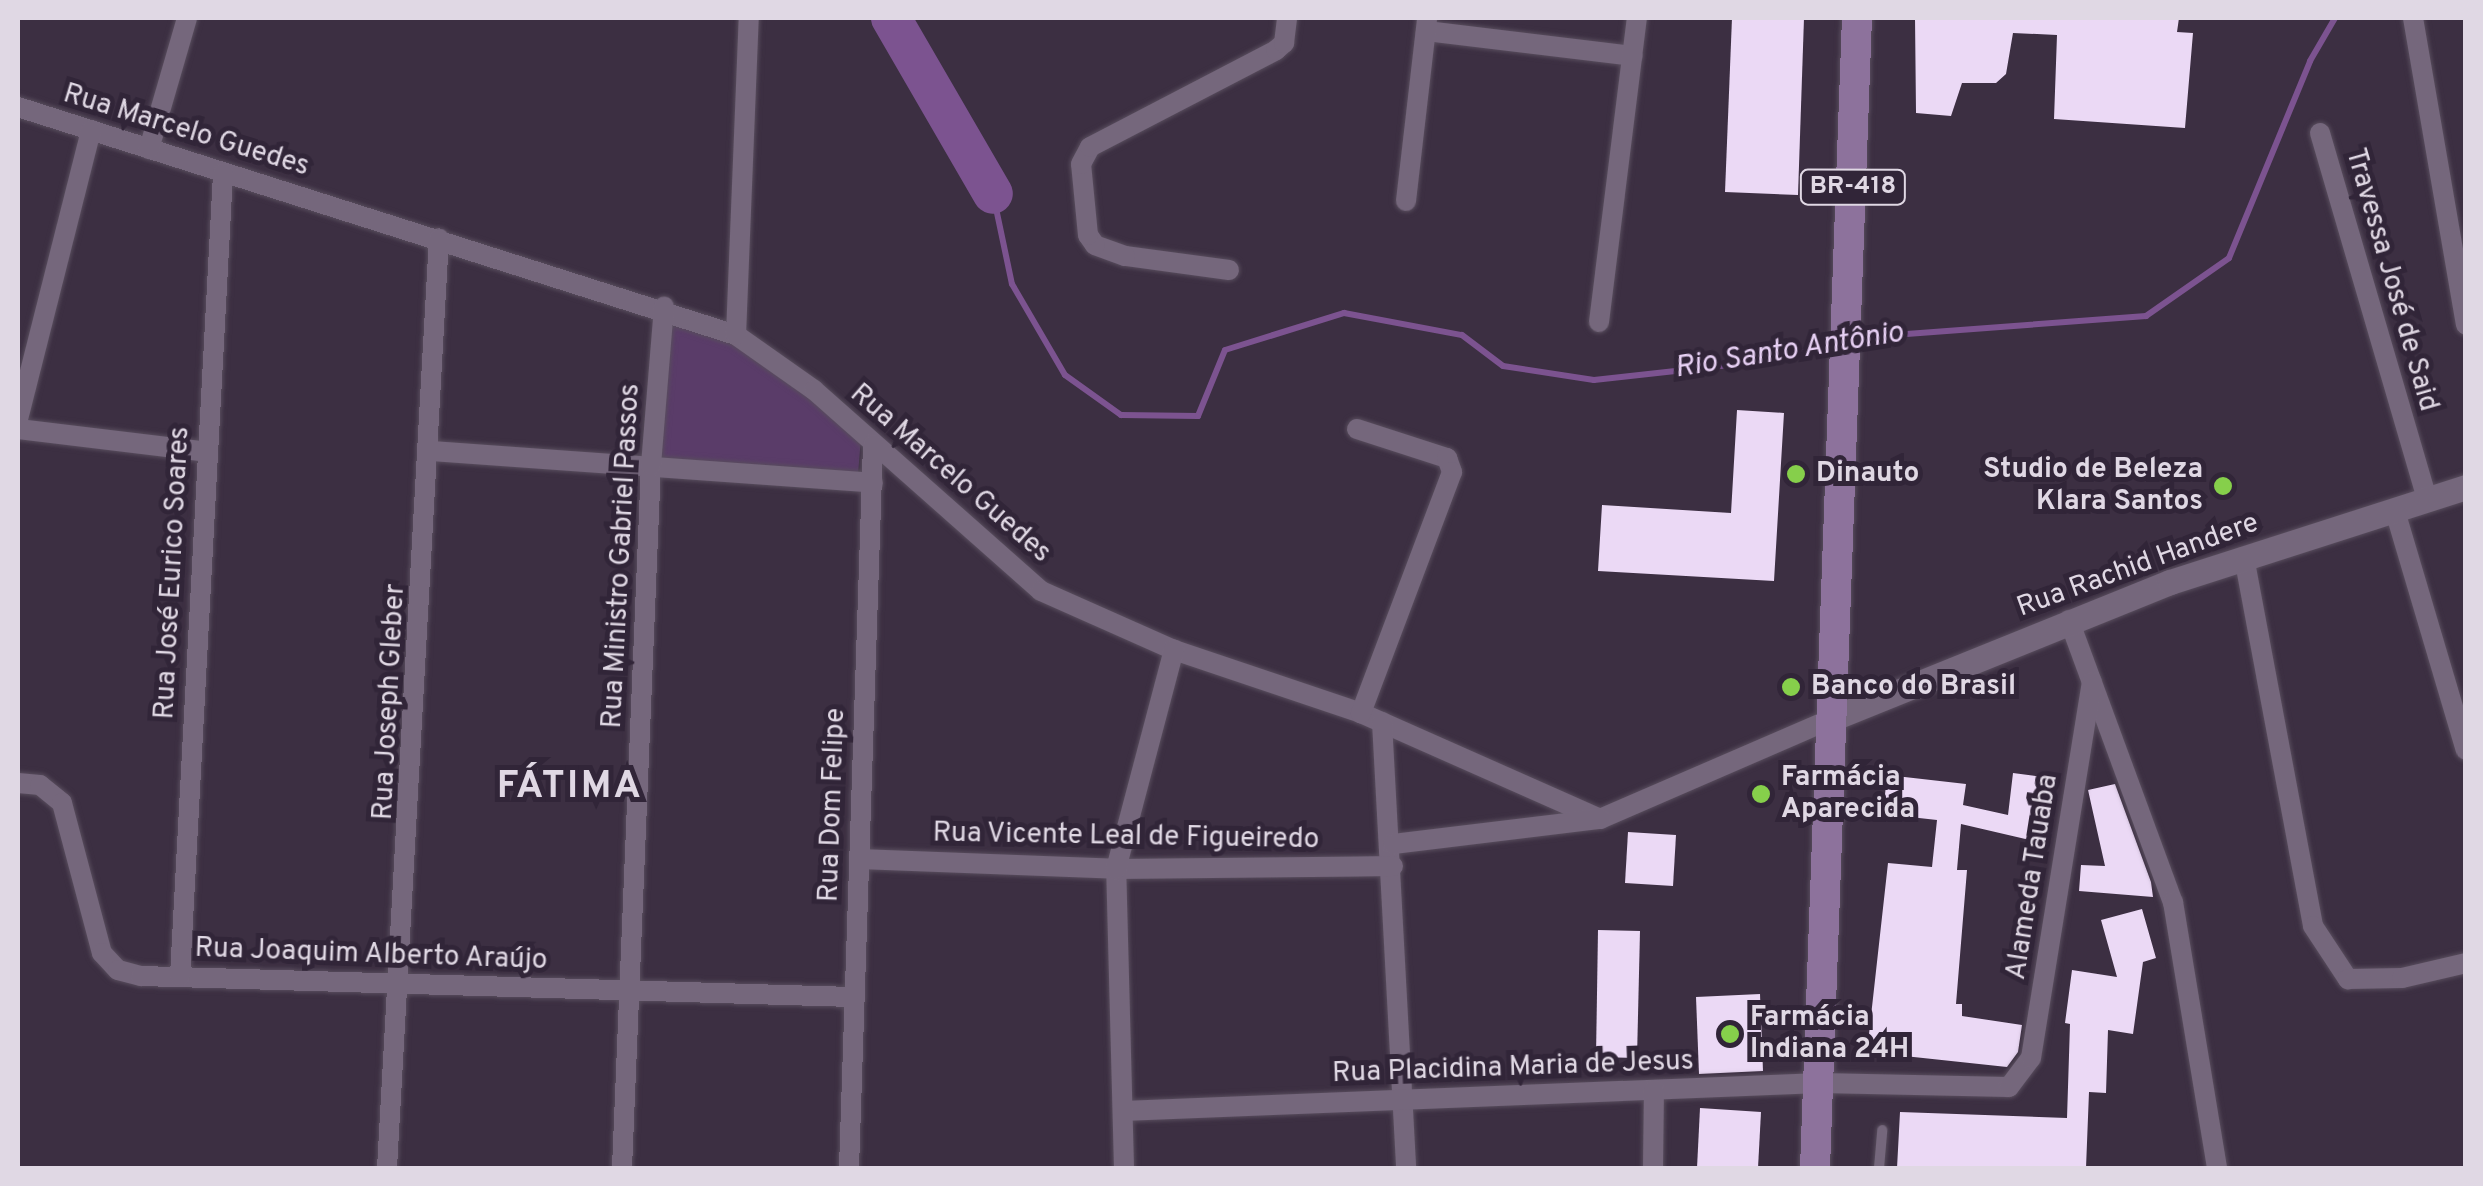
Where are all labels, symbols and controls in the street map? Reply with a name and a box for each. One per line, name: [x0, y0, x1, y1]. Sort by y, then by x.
street label: Rua Marcelo Guedes: [59, 78, 313, 184]
street label: Travessa José de Said: [2337, 145, 2445, 415]
road number: BR-418: [1798, 167, 1908, 207]
water label: Rio Santo Antônio: [1672, 316, 1906, 388]
street label: Rua Marcelo Guedes: [843, 378, 1057, 570]
street label: Rua Ministro Gabriel Passos: [596, 383, 648, 729]
street label: Rua José Eurico Soares: [149, 426, 197, 720]
place label: Studio de Beleza Klara Santos: [1983, 453, 2203, 519]
place label: Dinauto: [1816, 457, 1919, 491]
marker: Dinauto: [1785, 463, 1807, 485]
marker: Studio de Beleza Klara Santos: [2212, 475, 2234, 497]
street label: Rua Rachid Handere: [2013, 507, 2263, 625]
street label: Rua Joseph Gleber: [367, 583, 413, 821]
place label: Banco do Brasil: [1811, 670, 2016, 704]
marker: Banco do Brasil: [1780, 676, 1802, 698]
street label: Rua Dom Felipe: [813, 707, 853, 903]
place label: Farmácia Aparecida: [1781, 761, 1915, 827]
district label: FÁTIMA: [497, 765, 643, 811]
street label: Alameda Tauaba: [2000, 771, 2066, 983]
marker: Farmácia Aparecida: [1750, 783, 1772, 805]
street label: Rua Vicente Leal de Figueiredo: [932, 817, 1320, 857]
street label: Rua Joaquim Alberto Araújo: [193, 932, 549, 978]
place label: Farmácia Indiana 24H: [1750, 1001, 1909, 1067]
marker: Farmácia Indiana 24H: [1719, 1023, 1741, 1045]
street label: Rua Placidina Maria de Jesus: [1332, 1045, 1694, 1091]

